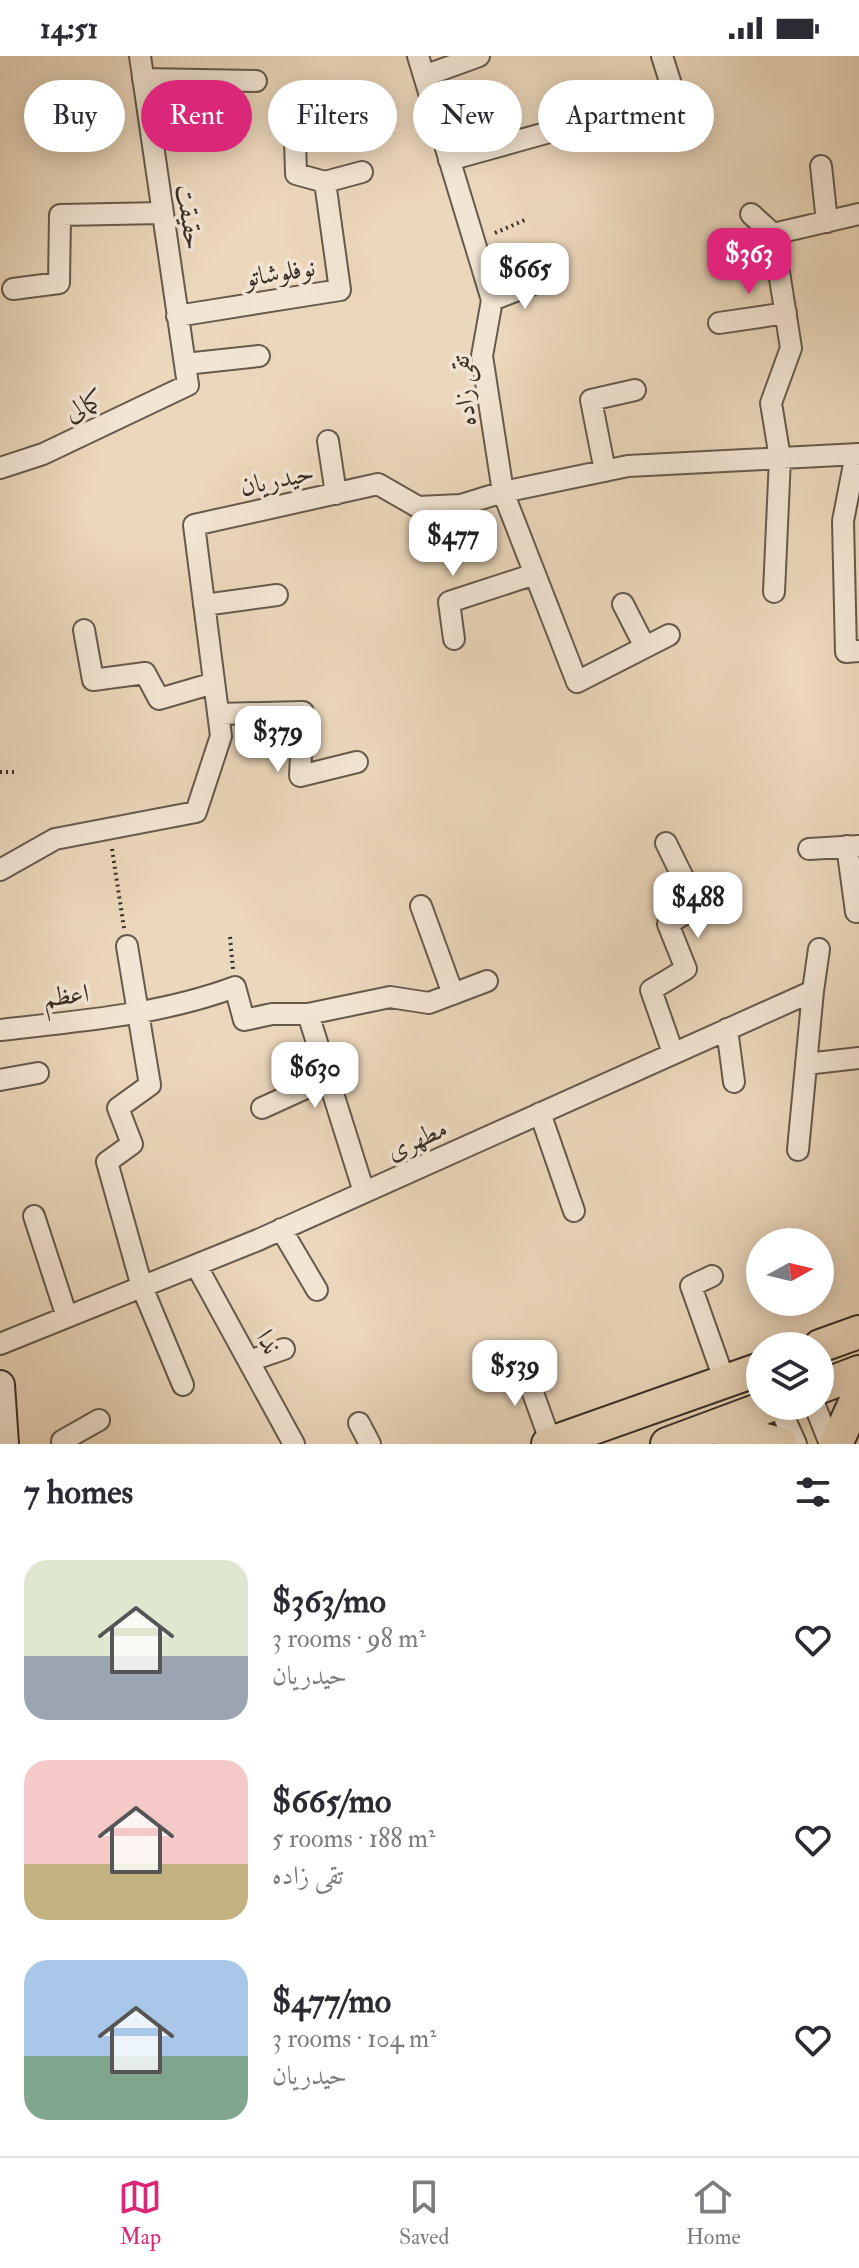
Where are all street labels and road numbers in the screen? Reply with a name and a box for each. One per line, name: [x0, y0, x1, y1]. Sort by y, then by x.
street label: حقیقت: [169, 182, 209, 252]
street label: نوفلوشاتو: [239, 252, 318, 295]
street label: تقی زاده: [444, 353, 486, 428]
street label: کمالی: [59, 383, 109, 429]
street label: حیدریان: [237, 457, 317, 503]
street label: اعظم: [41, 977, 92, 1023]
street label: مطهری: [382, 1112, 452, 1168]
street label: ندا: [249, 1324, 287, 1360]

